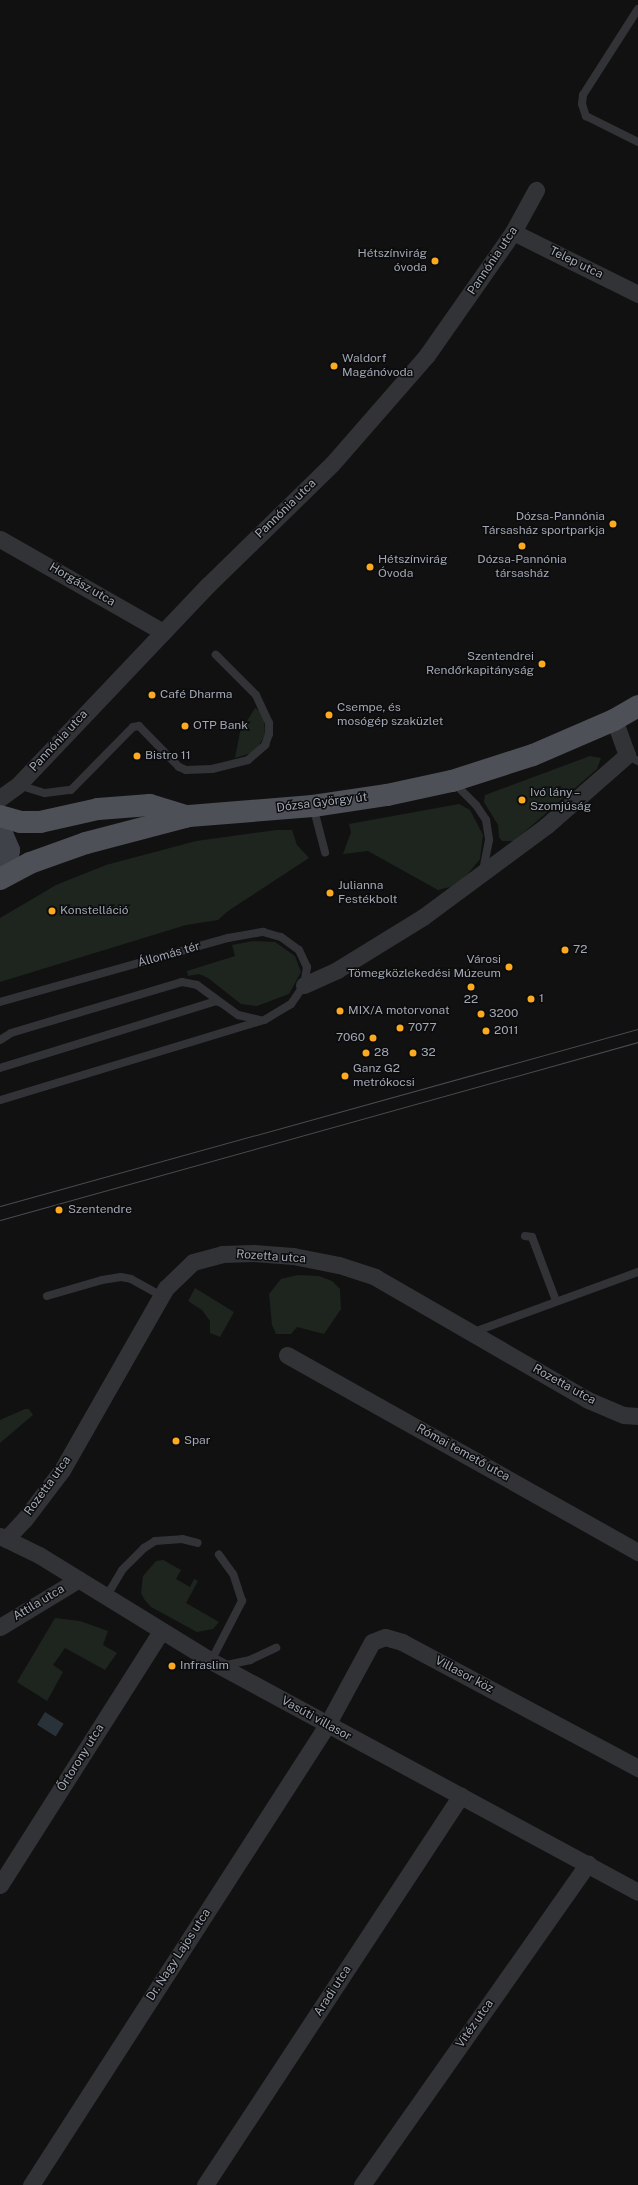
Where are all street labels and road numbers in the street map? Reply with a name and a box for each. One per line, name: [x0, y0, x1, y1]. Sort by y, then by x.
street label: Pannónia utca: [465, 224, 521, 298]
street label: Telep utca: [547, 244, 605, 282]
street label: Pannónia utca: [253, 476, 319, 542]
street label: Horgász utca: [47, 560, 117, 610]
street label: Pannónia utca: [27, 707, 91, 775]
street label: Dózsa György út: [276, 790, 368, 816]
street label: Állomás tér: [136, 939, 202, 971]
street label: Rozetta utca: [236, 1247, 306, 1267]
street label: Rozetta utca: [530, 1362, 598, 1408]
street label: Római temető utca: [414, 1421, 512, 1485]
street label: Rozetta utca: [22, 1454, 74, 1518]
street label: Attila utca: [11, 1582, 67, 1624]
street label: Villasor köz: [432, 1654, 496, 1696]
street label: Vasúti villasor: [278, 1694, 354, 1744]
street label: Őrtorony utca: [55, 1722, 107, 1794]
street label: Dr. Nagy Lajos utca: [144, 1906, 214, 2004]
street label: Aradi utca: [311, 1963, 355, 2019]
street label: Vitéz utca: [453, 1997, 497, 2051]

